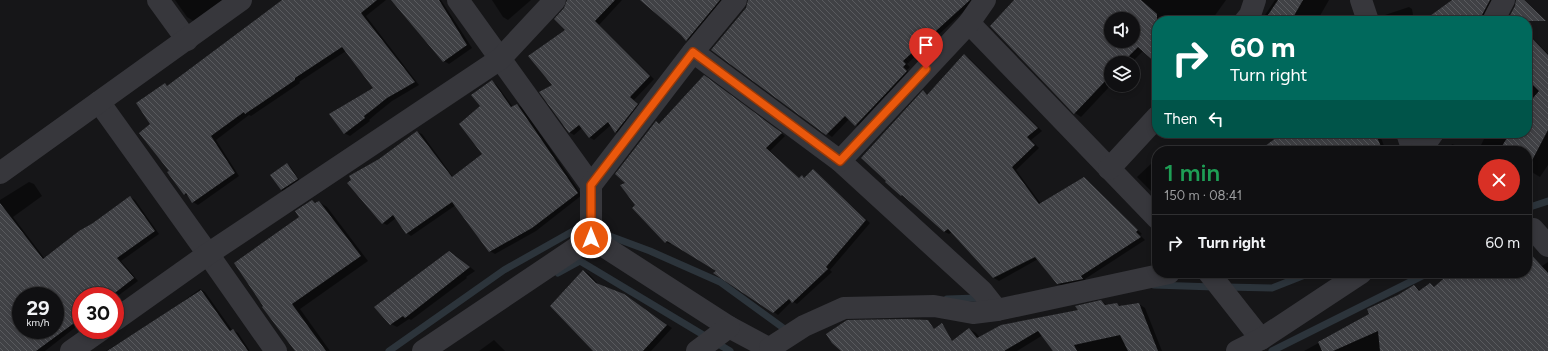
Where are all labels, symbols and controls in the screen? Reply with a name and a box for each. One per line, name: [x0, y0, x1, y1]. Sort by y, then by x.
map controls: [1104, 12, 1140, 92]
button: sound: [1104, 12, 1140, 48]
pin: [909, 28, 943, 69]
text: 60 m: [1230, 30, 1295, 64]
icon: right: [1164, 32, 1216, 84]
icon: arrive: [915, 34, 937, 56]
button: layers: [1104, 56, 1140, 92]
text: Turn right: [1230, 64, 1307, 86]
icon: left: [1205, 108, 1227, 130]
text: Then: [1164, 110, 1197, 128]
text: 1 min: [1164, 158, 1220, 187]
button: close: [1478, 159, 1520, 201]
text: 150 m · 08:41: [1164, 188, 1242, 203]
position arrow: [570, 217, 612, 259]
icon: right: [1164, 232, 1186, 254]
text: Turn right: [1198, 234, 1266, 252]
text: 60 m: [1485, 234, 1520, 252]
speed limit sign: 30: [72, 287, 124, 339]
text: 29: [26, 296, 50, 320]
text: km/h: [27, 316, 49, 329]

